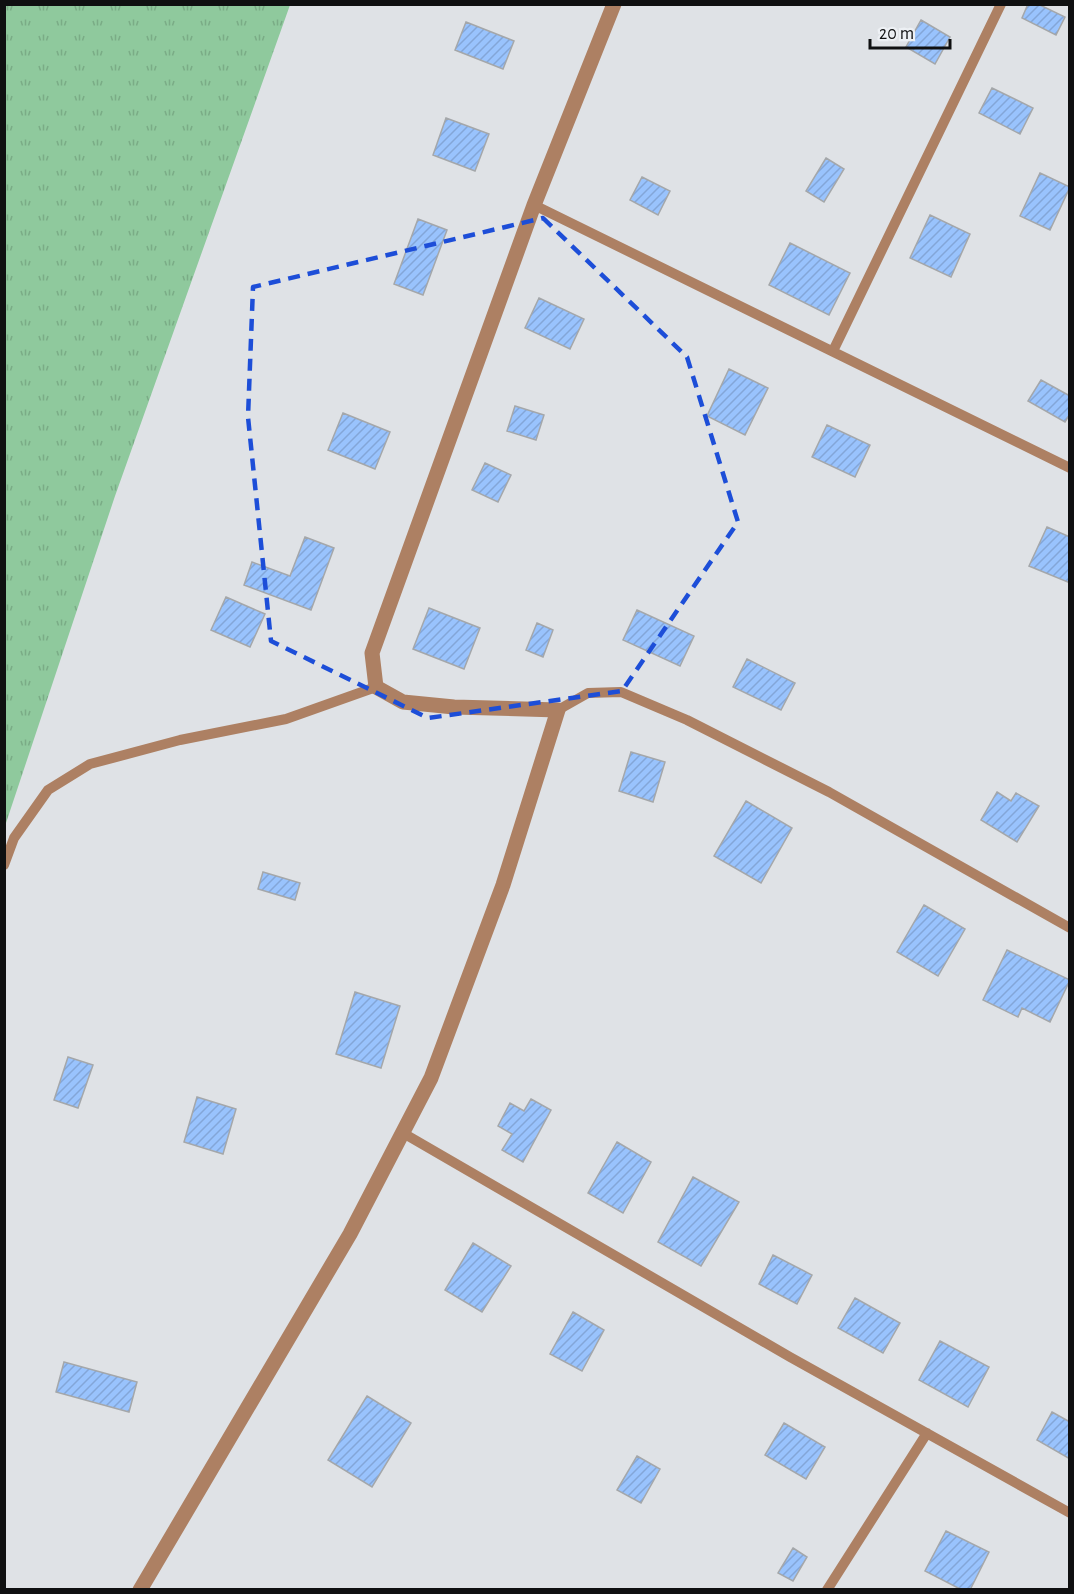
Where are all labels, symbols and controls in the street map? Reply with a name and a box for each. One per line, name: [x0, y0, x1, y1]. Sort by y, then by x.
scale bar: [870, 12, 950, 50]
text: 20 m: [879, 25, 914, 43]

